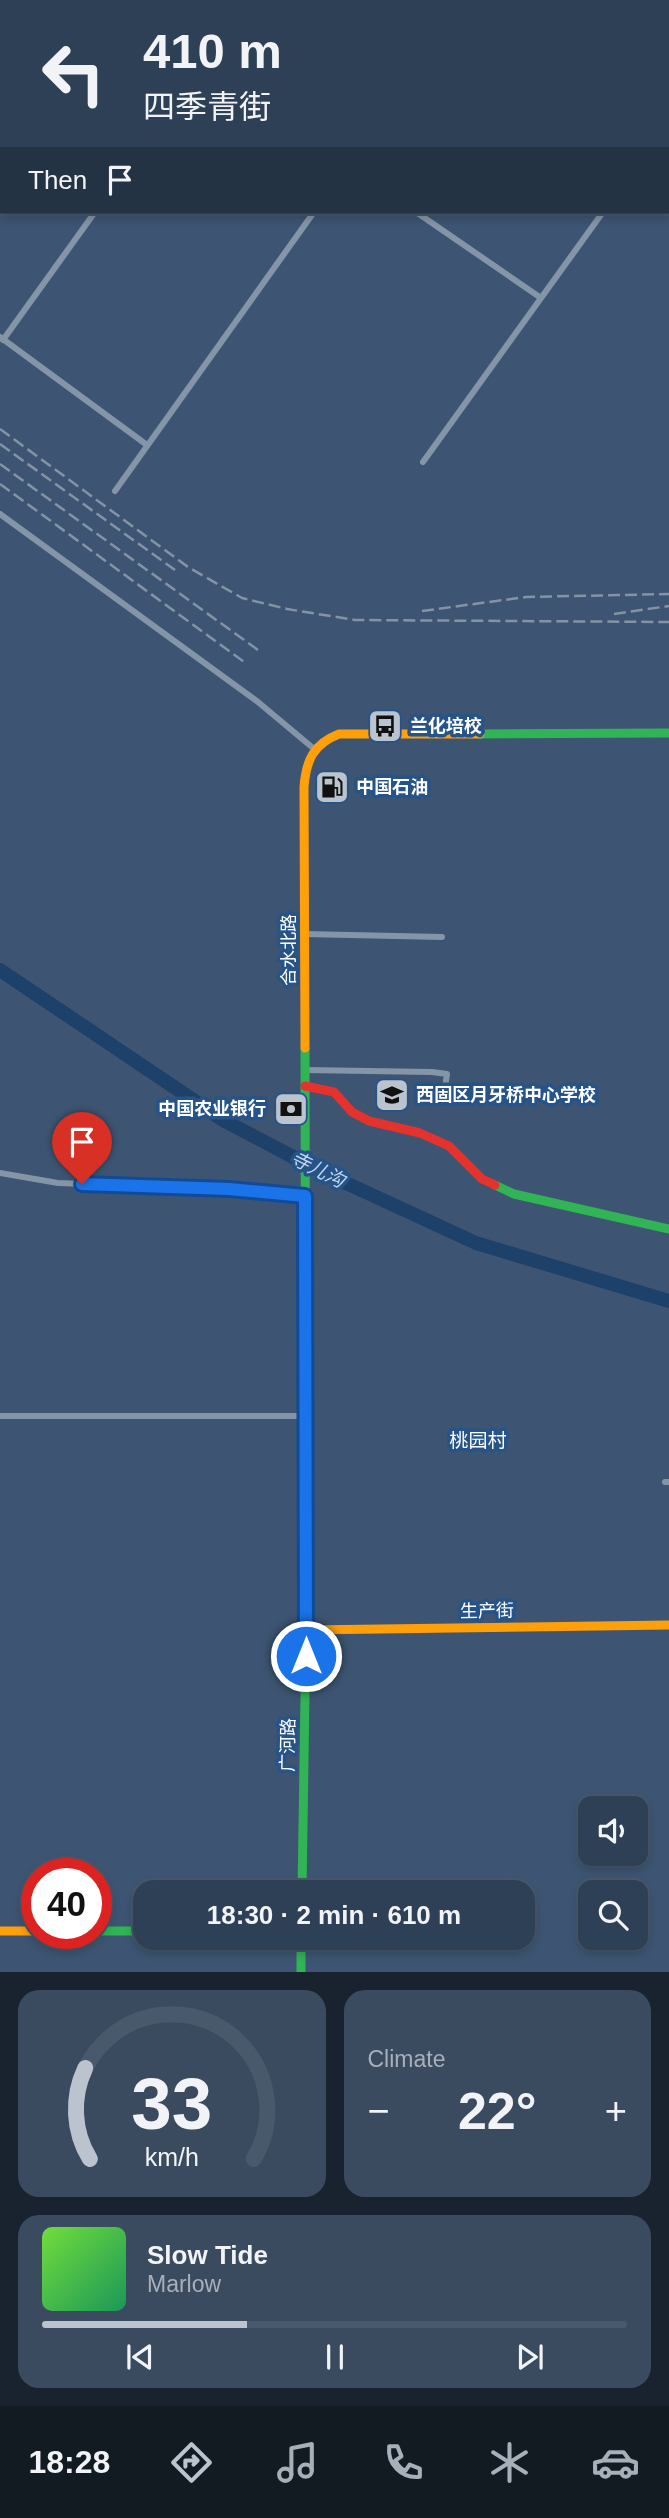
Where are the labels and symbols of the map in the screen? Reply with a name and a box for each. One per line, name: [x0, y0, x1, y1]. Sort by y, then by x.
bus stop icon: 兰化培校: [366, 707, 404, 745]
place label: 兰化培校: [410, 716, 482, 736]
fuel station icon: 中国石油: [313, 768, 351, 806]
place label: 中国石油: [356, 777, 428, 797]
street label: 合水北路: [279, 914, 299, 986]
school or university icon: 西固区月牙桥中心学校: [373, 1076, 411, 1114]
place label: 西固区月牙桥中心学校: [416, 1085, 596, 1105]
bank icon: 中国农业银行: [272, 1090, 310, 1128]
place label: 中国农业银行: [158, 1098, 266, 1119]
pin: [52, 1112, 112, 1184]
water label: 寺儿沟: [288, 1148, 350, 1192]
district label: 桃园村: [449, 1430, 507, 1451]
street label: 生产街: [460, 1601, 514, 1621]
position arrow: [269, 1619, 343, 1693]
street label: 广河路: [278, 1718, 298, 1772]
speed limit sign: 40: [21, 1858, 112, 1949]

